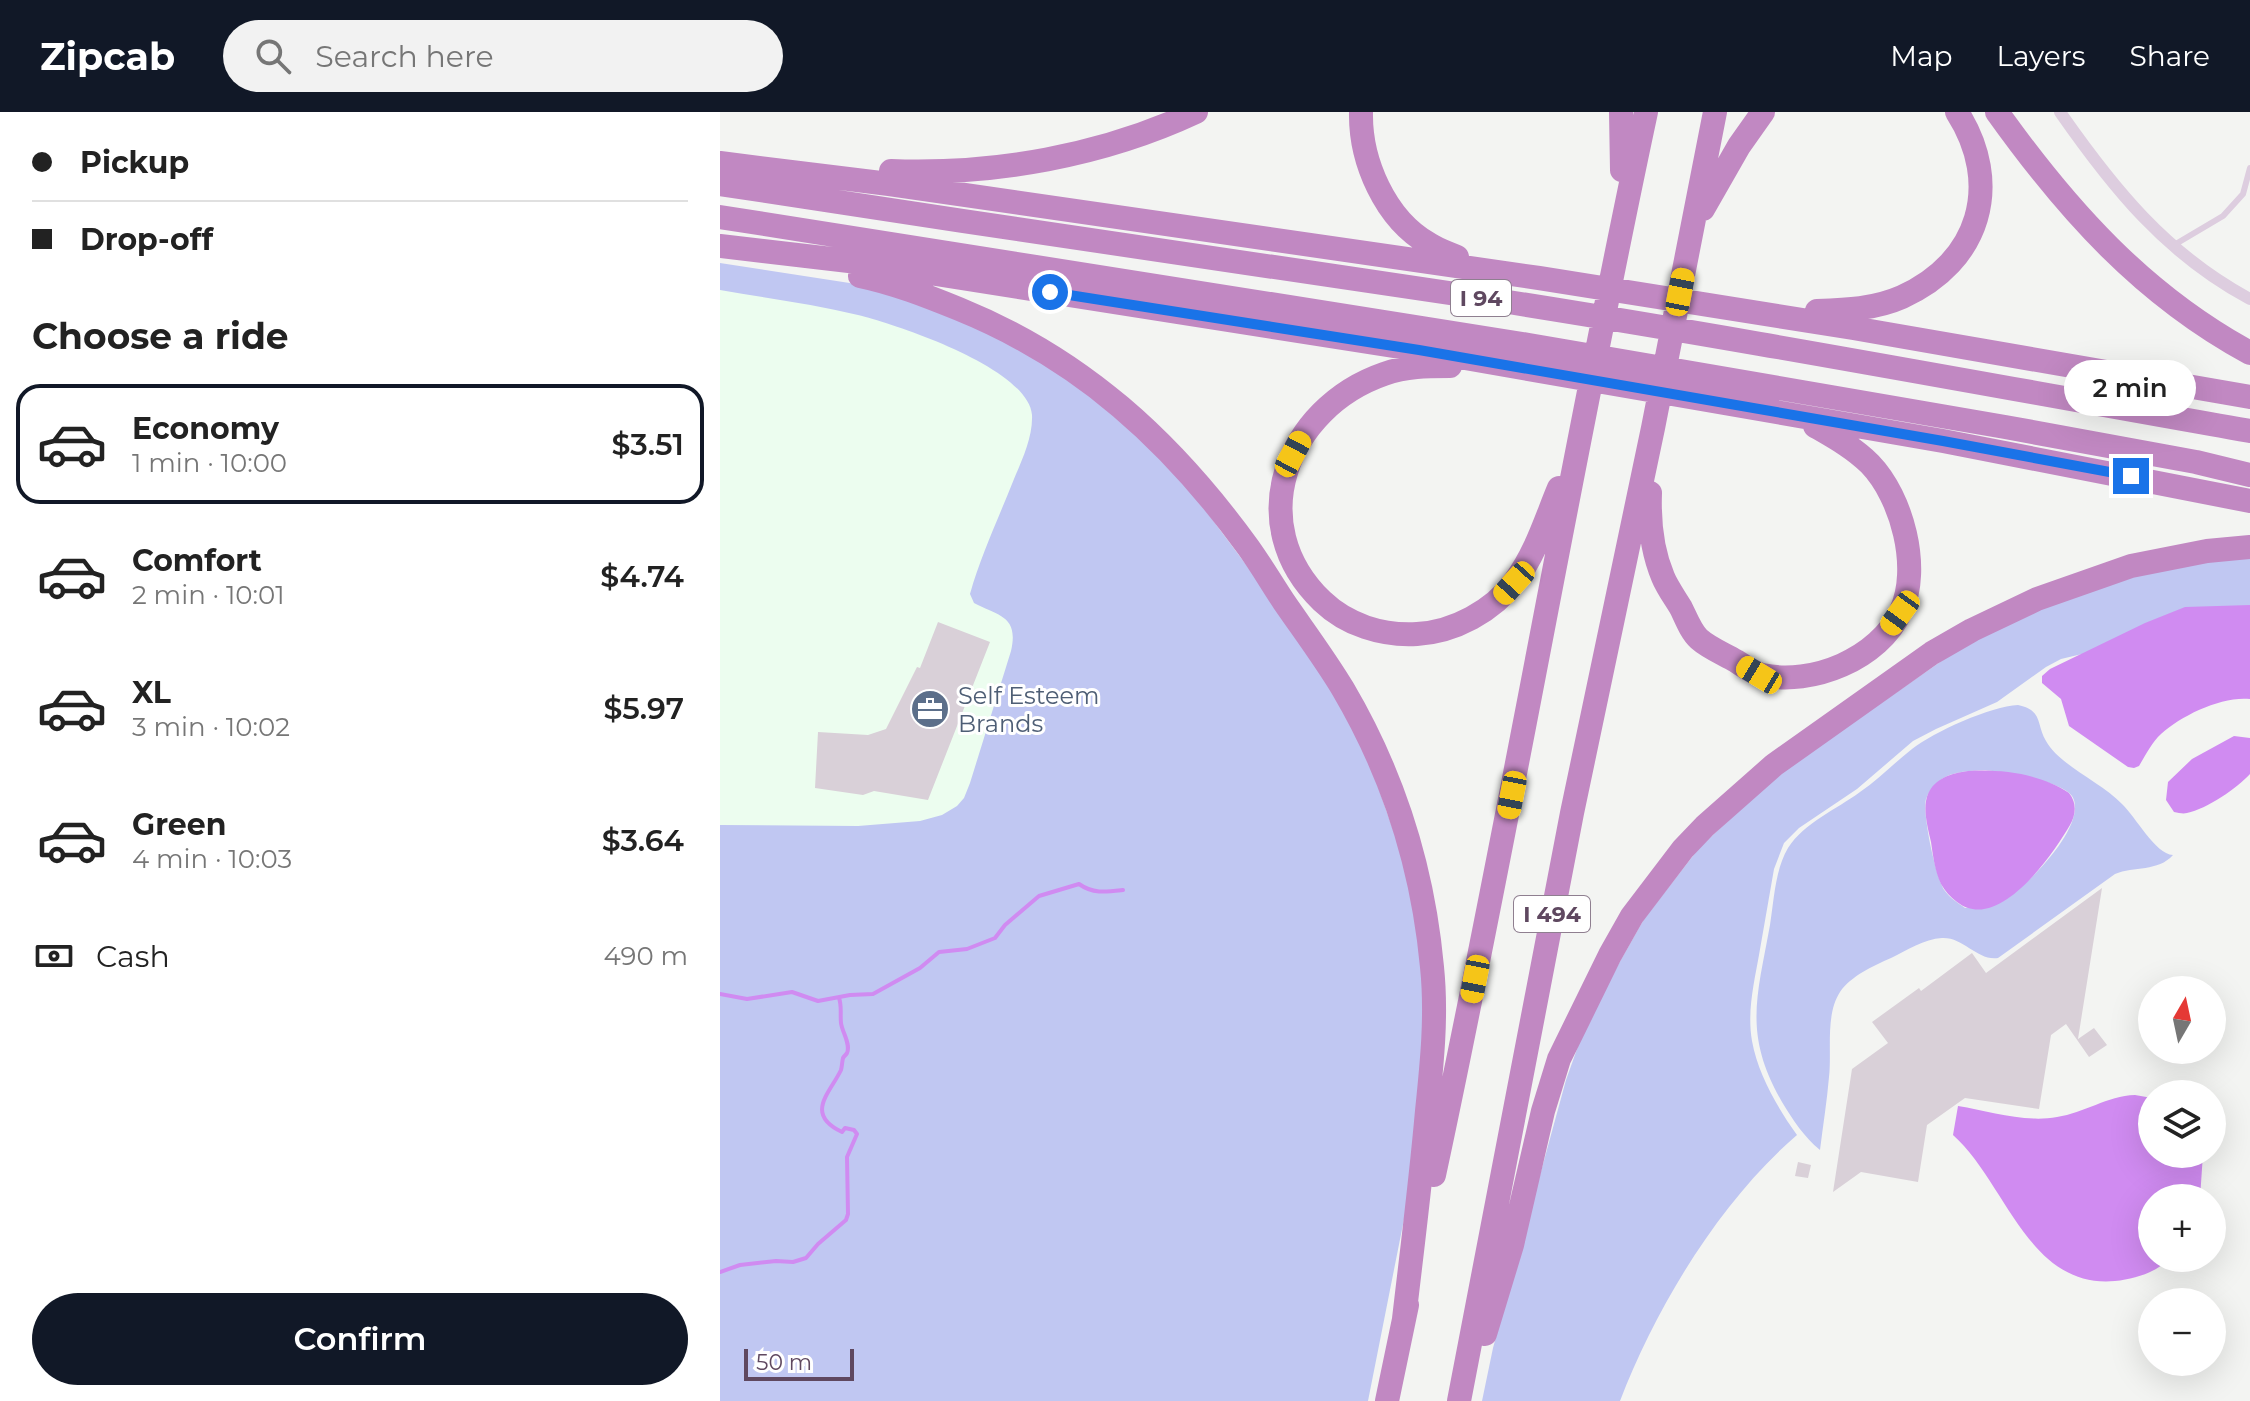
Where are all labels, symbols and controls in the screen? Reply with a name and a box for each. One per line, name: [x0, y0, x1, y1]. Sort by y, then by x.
search box: [223, 20, 783, 92]
text: Zipcab: [40, 33, 175, 80]
icon: search: [251, 34, 295, 78]
text: Search here: [315, 38, 494, 75]
text: Map: [1890, 39, 1953, 73]
text: Layers: [1997, 39, 2086, 73]
text: Share: [2130, 39, 2210, 73]
text: Pickup: [80, 144, 189, 181]
text: Drop-off: [80, 221, 213, 258]
car: [1664, 266, 1696, 318]
route start: [1032, 274, 1068, 310]
road number: I 94: [1451, 280, 1511, 316]
text: Choose a ride: [32, 314, 289, 358]
callout: 2 min: [2065, 360, 2197, 416]
text: 2 min: [2092, 372, 2168, 404]
icon: car: [36, 408, 108, 480]
text: Economy: [132, 410, 279, 447]
text: $3.51: [612, 426, 684, 463]
car: [1271, 427, 1315, 481]
text: 1 min · 10:00: [132, 447, 287, 479]
route end: [2113, 458, 2149, 494]
icon: car: [36, 540, 108, 612]
text: Comfort: [132, 542, 262, 579]
car: [1489, 557, 1539, 609]
text: $4.74: [600, 558, 684, 595]
text: 2 min · 10:01: [132, 579, 285, 611]
car: [1876, 587, 1924, 639]
car: [1732, 652, 1786, 698]
icon: car: [36, 672, 108, 744]
text: XL: [132, 674, 171, 711]
place label: Self Esteem Brands: [958, 681, 1099, 738]
office icon: Self Esteem Brands: [909, 688, 951, 730]
text: $5.97: [603, 690, 684, 727]
text: 3 min · 10:02: [132, 711, 290, 743]
car: [1496, 769, 1528, 821]
icon: car: [36, 804, 108, 876]
text: Green: [132, 806, 226, 843]
text: $3.64: [602, 822, 684, 859]
text: 4 min · 10:03: [132, 843, 292, 875]
road number: I 494: [1514, 896, 1590, 932]
icon: cash: [32, 934, 76, 978]
text: Cash: [96, 938, 170, 975]
text: 490 m: [604, 940, 688, 972]
car: [1459, 953, 1491, 1005]
north arrow: [2138, 976, 2226, 1064]
map controls: [2138, 976, 2226, 1376]
button: layers: [2138, 1080, 2226, 1168]
button: +: [2138, 1184, 2226, 1272]
button: −: [2138, 1288, 2226, 1376]
button: Confirm: [32, 1293, 688, 1385]
scale bar: [744, 1345, 854, 1381]
text: 50 m: [756, 1349, 812, 1376]

